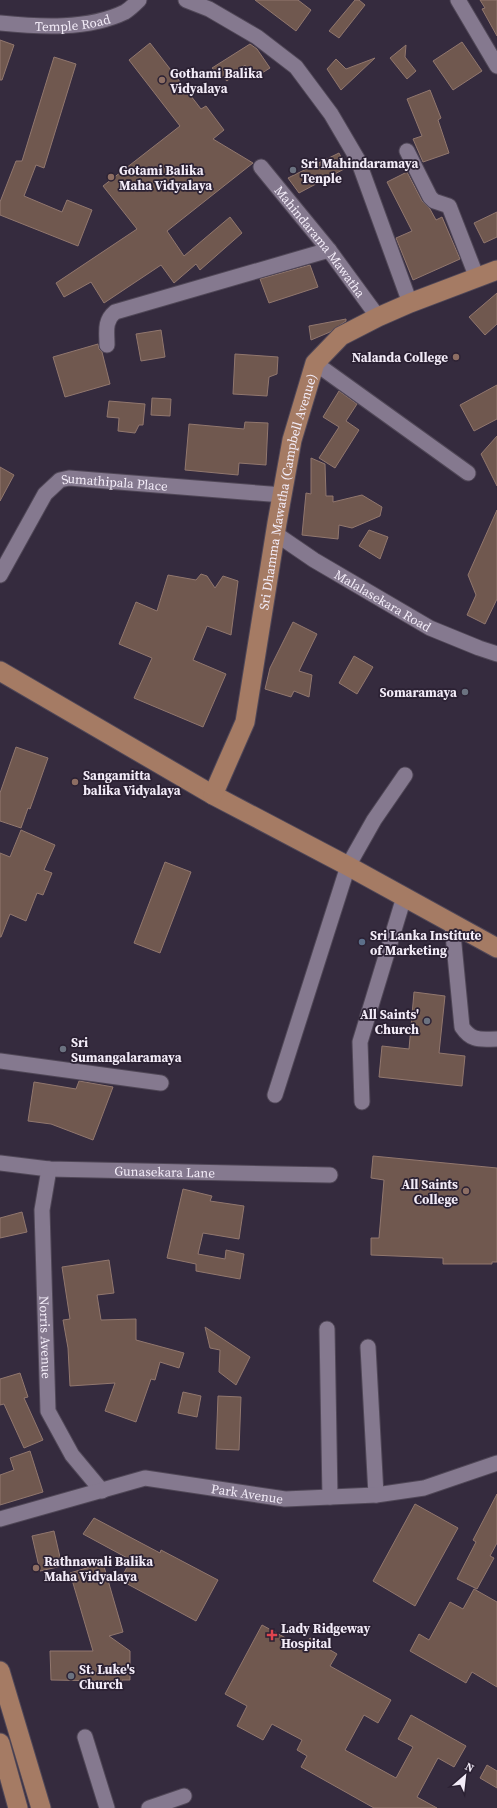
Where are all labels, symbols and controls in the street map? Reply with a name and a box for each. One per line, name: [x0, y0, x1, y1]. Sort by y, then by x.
street label: Temple Road: [35, 10, 113, 35]
place label: Gothami Balika Vidyalaya: [170, 65, 263, 97]
marker: Gothami Balika Vidyalaya: [157, 75, 167, 85]
place label: Sri Mahindaramaya Tenple: [301, 155, 418, 187]
place label: Gotami Balika Maha Vidyalaya: [119, 162, 212, 194]
marker: Sri Mahindaramaya Tenple: [288, 165, 298, 175]
marker: Gotami Balika Maha Vidyalaya: [106, 172, 116, 182]
street label: Mahindarama Mawatha: [271, 182, 369, 301]
place label: Nalanda College: [352, 349, 448, 366]
marker: Nalanda College: [451, 352, 461, 362]
street label: Sri Dhamma Mawatha (Campbell Avenue): [255, 371, 320, 611]
street label: Sumathipala Place: [59, 469, 169, 494]
street label: Malalasekara Road: [332, 565, 435, 636]
place label: Somaramaya: [380, 684, 457, 701]
marker: Somaramaya: [460, 687, 470, 697]
place label: Sangamitta balika Vidyalaya: [83, 767, 181, 799]
marker: Sangamitta balika Vidyalaya: [70, 777, 80, 787]
place label: Sri Lanka Institute of Marketing: [370, 927, 482, 959]
marker: Sri Lanka Institute of Marketing: [357, 937, 367, 947]
place label: All Saints' Church: [360, 1006, 419, 1038]
marker: All Saints' Church: [422, 1016, 432, 1026]
place label: Sri Sumangalaramaya: [71, 1034, 182, 1066]
marker: Sri Sumangalaramaya: [58, 1044, 68, 1054]
street label: Gunasekara Lane: [114, 1162, 215, 1181]
place label: All Saints College: [401, 1176, 458, 1208]
marker: All Saints College: [461, 1186, 471, 1196]
street label: Norris Avenue: [36, 1296, 56, 1379]
street label: Park Avenue: [210, 1480, 285, 1507]
place label: Rathnawali Balika Maha Vidyalaya: [44, 1553, 153, 1585]
marker: Rathnawali Balika Maha Vidyalaya: [31, 1563, 41, 1573]
place label: Lady Ridgeway Hospital: [281, 1620, 371, 1652]
marker: Lady Ridgeway Hospital: [266, 1629, 278, 1641]
place label: St. Luke's Church: [79, 1661, 135, 1693]
marker: St. Luke's Church: [66, 1671, 76, 1681]
north arrow: [445, 1756, 485, 1796]
text: N: [462, 1759, 477, 1776]

